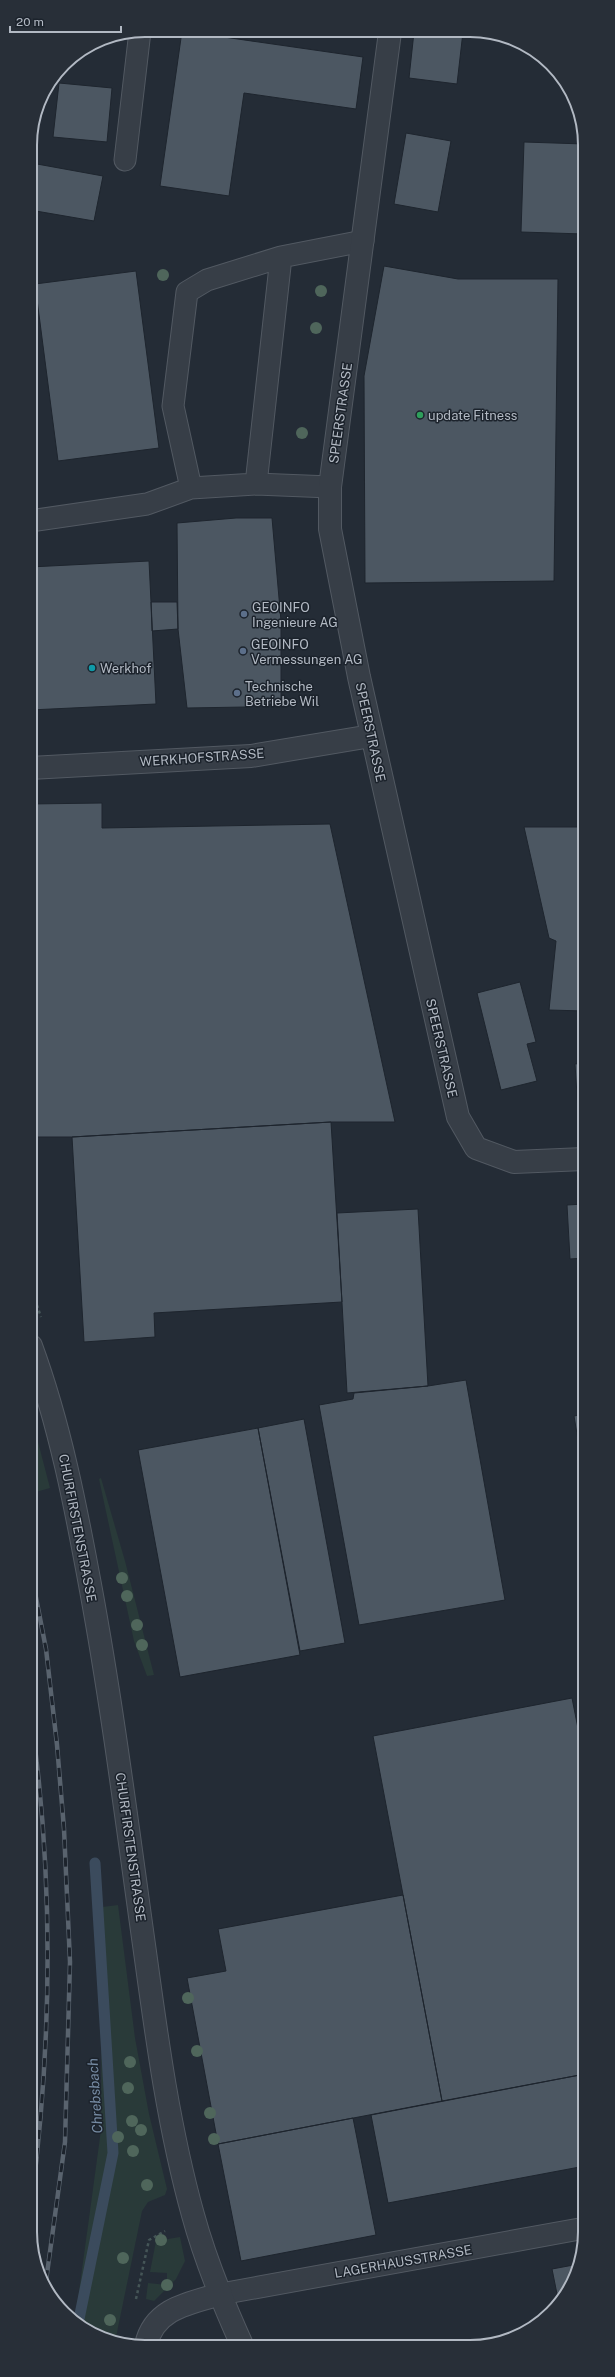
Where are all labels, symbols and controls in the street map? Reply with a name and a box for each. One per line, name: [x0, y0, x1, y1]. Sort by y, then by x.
scale bar: [10, 8, 121, 34]
text: 20 m: [16, 15, 44, 29]
street label: SPEERSTRASSE: [326, 362, 355, 464]
place label: update Fitness: [428, 408, 517, 423]
marker: update Fitness: [415, 410, 425, 420]
place label: GEOINFO Ingenieure AG: [252, 600, 338, 630]
marker: GEOINFO Ingenieure AG: [239, 609, 249, 619]
place label: GEOINFO Vermessungen AG: [251, 637, 363, 667]
marker: GEOINFO Vermessungen AG: [238, 646, 248, 656]
place label: Werkhof: [100, 661, 151, 676]
marker: Werkhof: [87, 663, 97, 673]
place label: Technische Betriebe Wil: [245, 679, 319, 709]
street label: SPEERSTRASSE: [353, 681, 388, 783]
marker: Technische Betriebe Wil: [232, 688, 242, 698]
street label: WERKHOFSTRASSE: [139, 746, 265, 769]
street label: SPEERSTRASSE: [423, 997, 460, 1099]
street label: CHURFIRSTENSTRASSE: [56, 1453, 99, 1603]
street label: CHURFIRSTENSTRASSE: [113, 1772, 148, 1923]
water label: Chrebsbach: [84, 2058, 106, 2134]
street label: LAGERHAUSSTRASSE: [333, 2242, 473, 2281]

